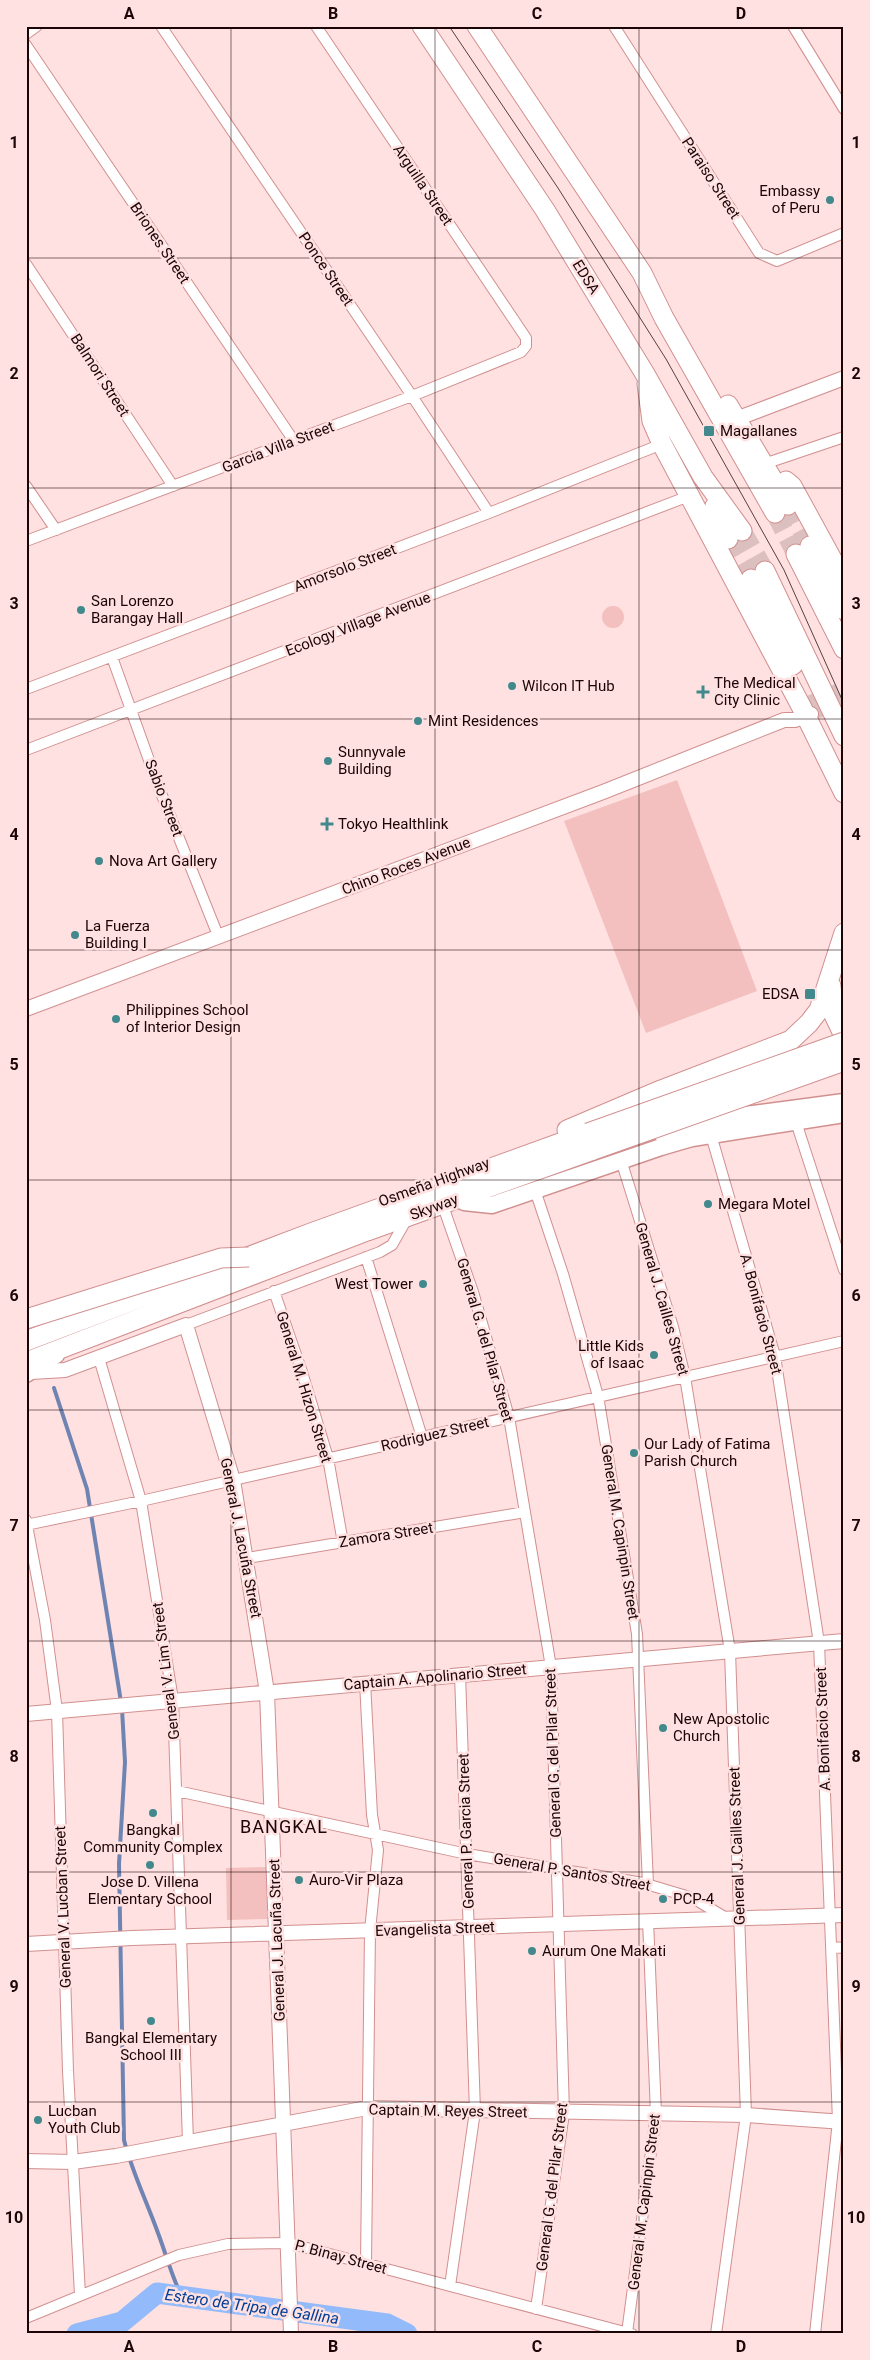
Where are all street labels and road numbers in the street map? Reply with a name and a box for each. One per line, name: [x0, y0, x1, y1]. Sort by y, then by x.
street label: Paraiso Street: [678, 134, 744, 222]
street label: Arguilla Street: [389, 141, 457, 229]
street label: Briones Street: [126, 199, 194, 287]
street label: Ponce Street: [295, 229, 357, 309]
street label: EDSA: [569, 257, 604, 298]
street label: Balmori Street: [67, 330, 133, 420]
street label: Garcia Villa Street: [219, 417, 337, 477]
street label: Amorsolo Street: [291, 540, 399, 596]
street label: Ecology Village Avenue: [283, 588, 433, 660]
street label: Sabio Street: [141, 757, 187, 839]
street label: Chino Roces Avenue: [339, 833, 473, 899]
street label: Osmeña Highway: [376, 1154, 492, 1210]
street label: Skyway: [407, 1190, 461, 1224]
street label: General J. Cailles Street: [631, 1220, 693, 1378]
street label: A. Bonifacio Street: [736, 1252, 786, 1376]
street label: General G. del Pilar Street: [453, 1256, 517, 1424]
street label: General M. Hizon Street: [272, 1309, 336, 1465]
street label: Rodriguez Street: [379, 1413, 491, 1455]
street label: General M. Capinpin Street: [597, 1443, 643, 1621]
street label: General J. Lacuña Street: [217, 1456, 265, 1620]
street label: Zamora Street: [338, 1519, 434, 1551]
street label: General V. Lim Street: [149, 1601, 183, 1741]
street label: Captain A. Apolinario Street: [343, 1660, 527, 1694]
street label: A. Bonifacio Street: [812, 1667, 834, 1791]
street label: General G. del Pilar Street: [541, 1668, 565, 1838]
street label: General P. Garcia Street: [454, 1753, 478, 1909]
street label: General J. Cailles Street: [725, 1766, 749, 1926]
street label: General V. Lucban Street: [51, 1825, 75, 1988]
street label: General P. Santos Street: [492, 1849, 652, 1895]
street label: General J. Lacuña Street: [265, 1858, 289, 2022]
street label: Evangelista Street: [375, 1918, 495, 1940]
street label: Captain M. Reyes Street: [368, 2101, 528, 2121]
street label: General G. del Pilar Street: [533, 2102, 571, 2272]
street label: General M. Capinpin Street: [624, 2113, 664, 2291]
street label: P. Binay Street: [293, 2236, 389, 2278]

